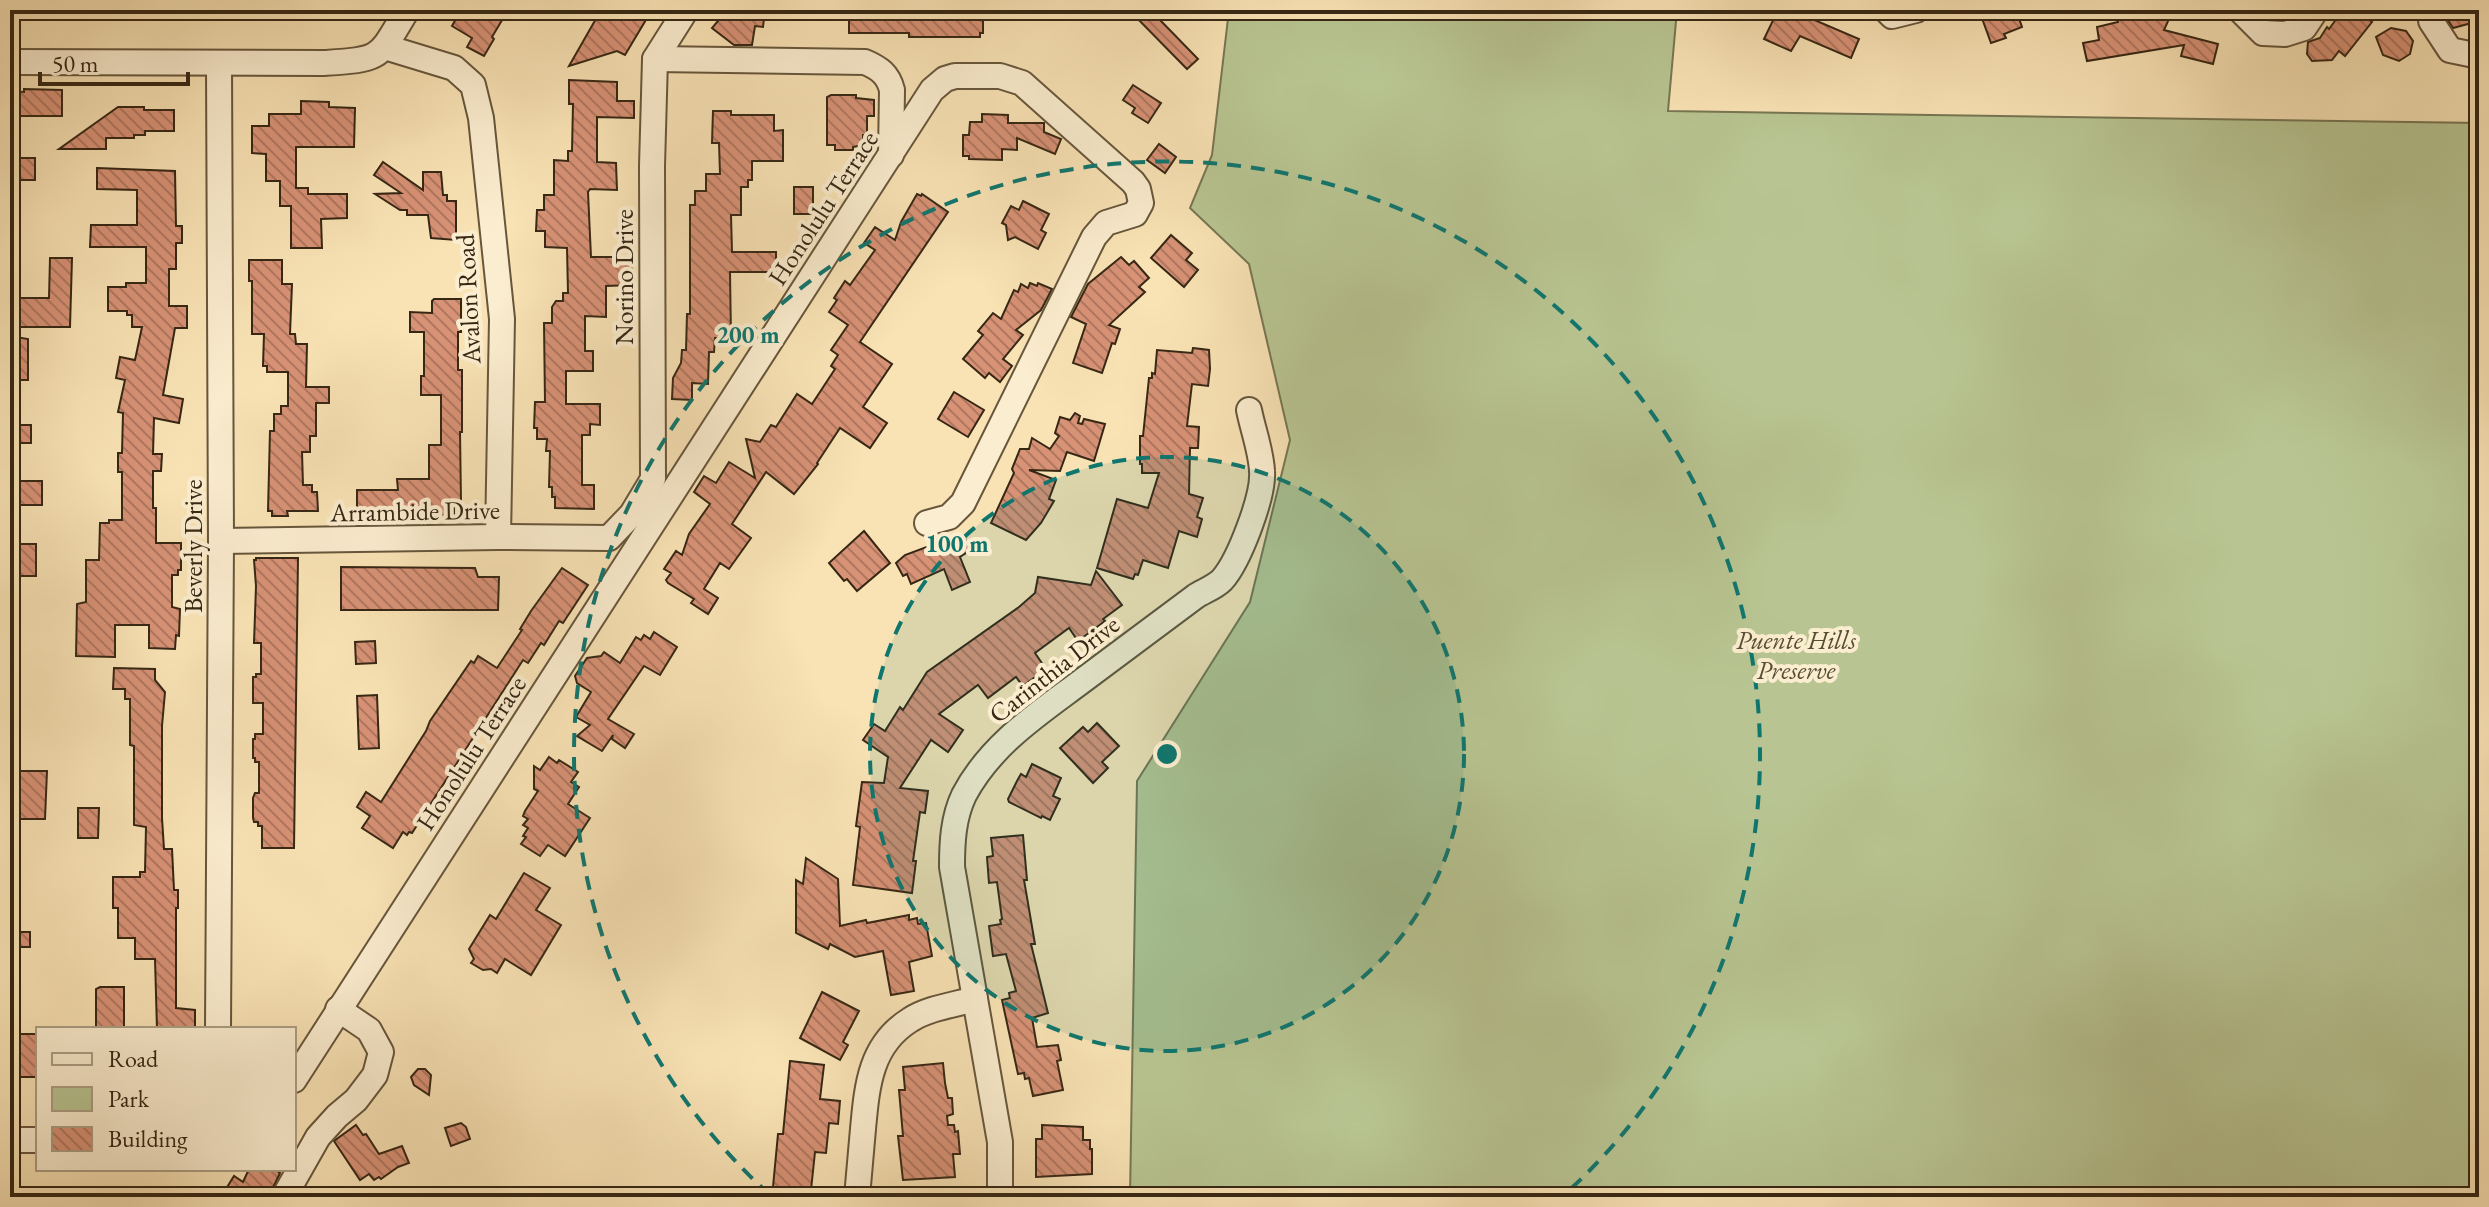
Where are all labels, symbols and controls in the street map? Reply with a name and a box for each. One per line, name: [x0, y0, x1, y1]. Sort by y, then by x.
scale bar: [40, 36, 188, 86]
text: 50 m: [52, 48, 99, 79]
street label: Honolulu Terrace: [760, 124, 886, 292]
street label: Norino Drive: [607, 209, 641, 345]
street label: Avalon Road: [448, 232, 488, 366]
text: 200 m: [716, 319, 780, 350]
street label: Beverly Drive: [176, 479, 210, 613]
street label: Arrambide Drive: [329, 493, 500, 529]
text: 100 m: [925, 528, 989, 559]
street label: Carinthia Drive: [982, 607, 1126, 731]
park label: Puente Hills Preserve: [1736, 623, 1857, 687]
street label: Honolulu Terrace: [408, 669, 534, 837]
centre of rings: [1153, 740, 1181, 768]
legend: [36, 1027, 296, 1171]
text: Road: [108, 1043, 159, 1074]
text: Park: [108, 1083, 150, 1114]
text: Building: [108, 1123, 188, 1154]

